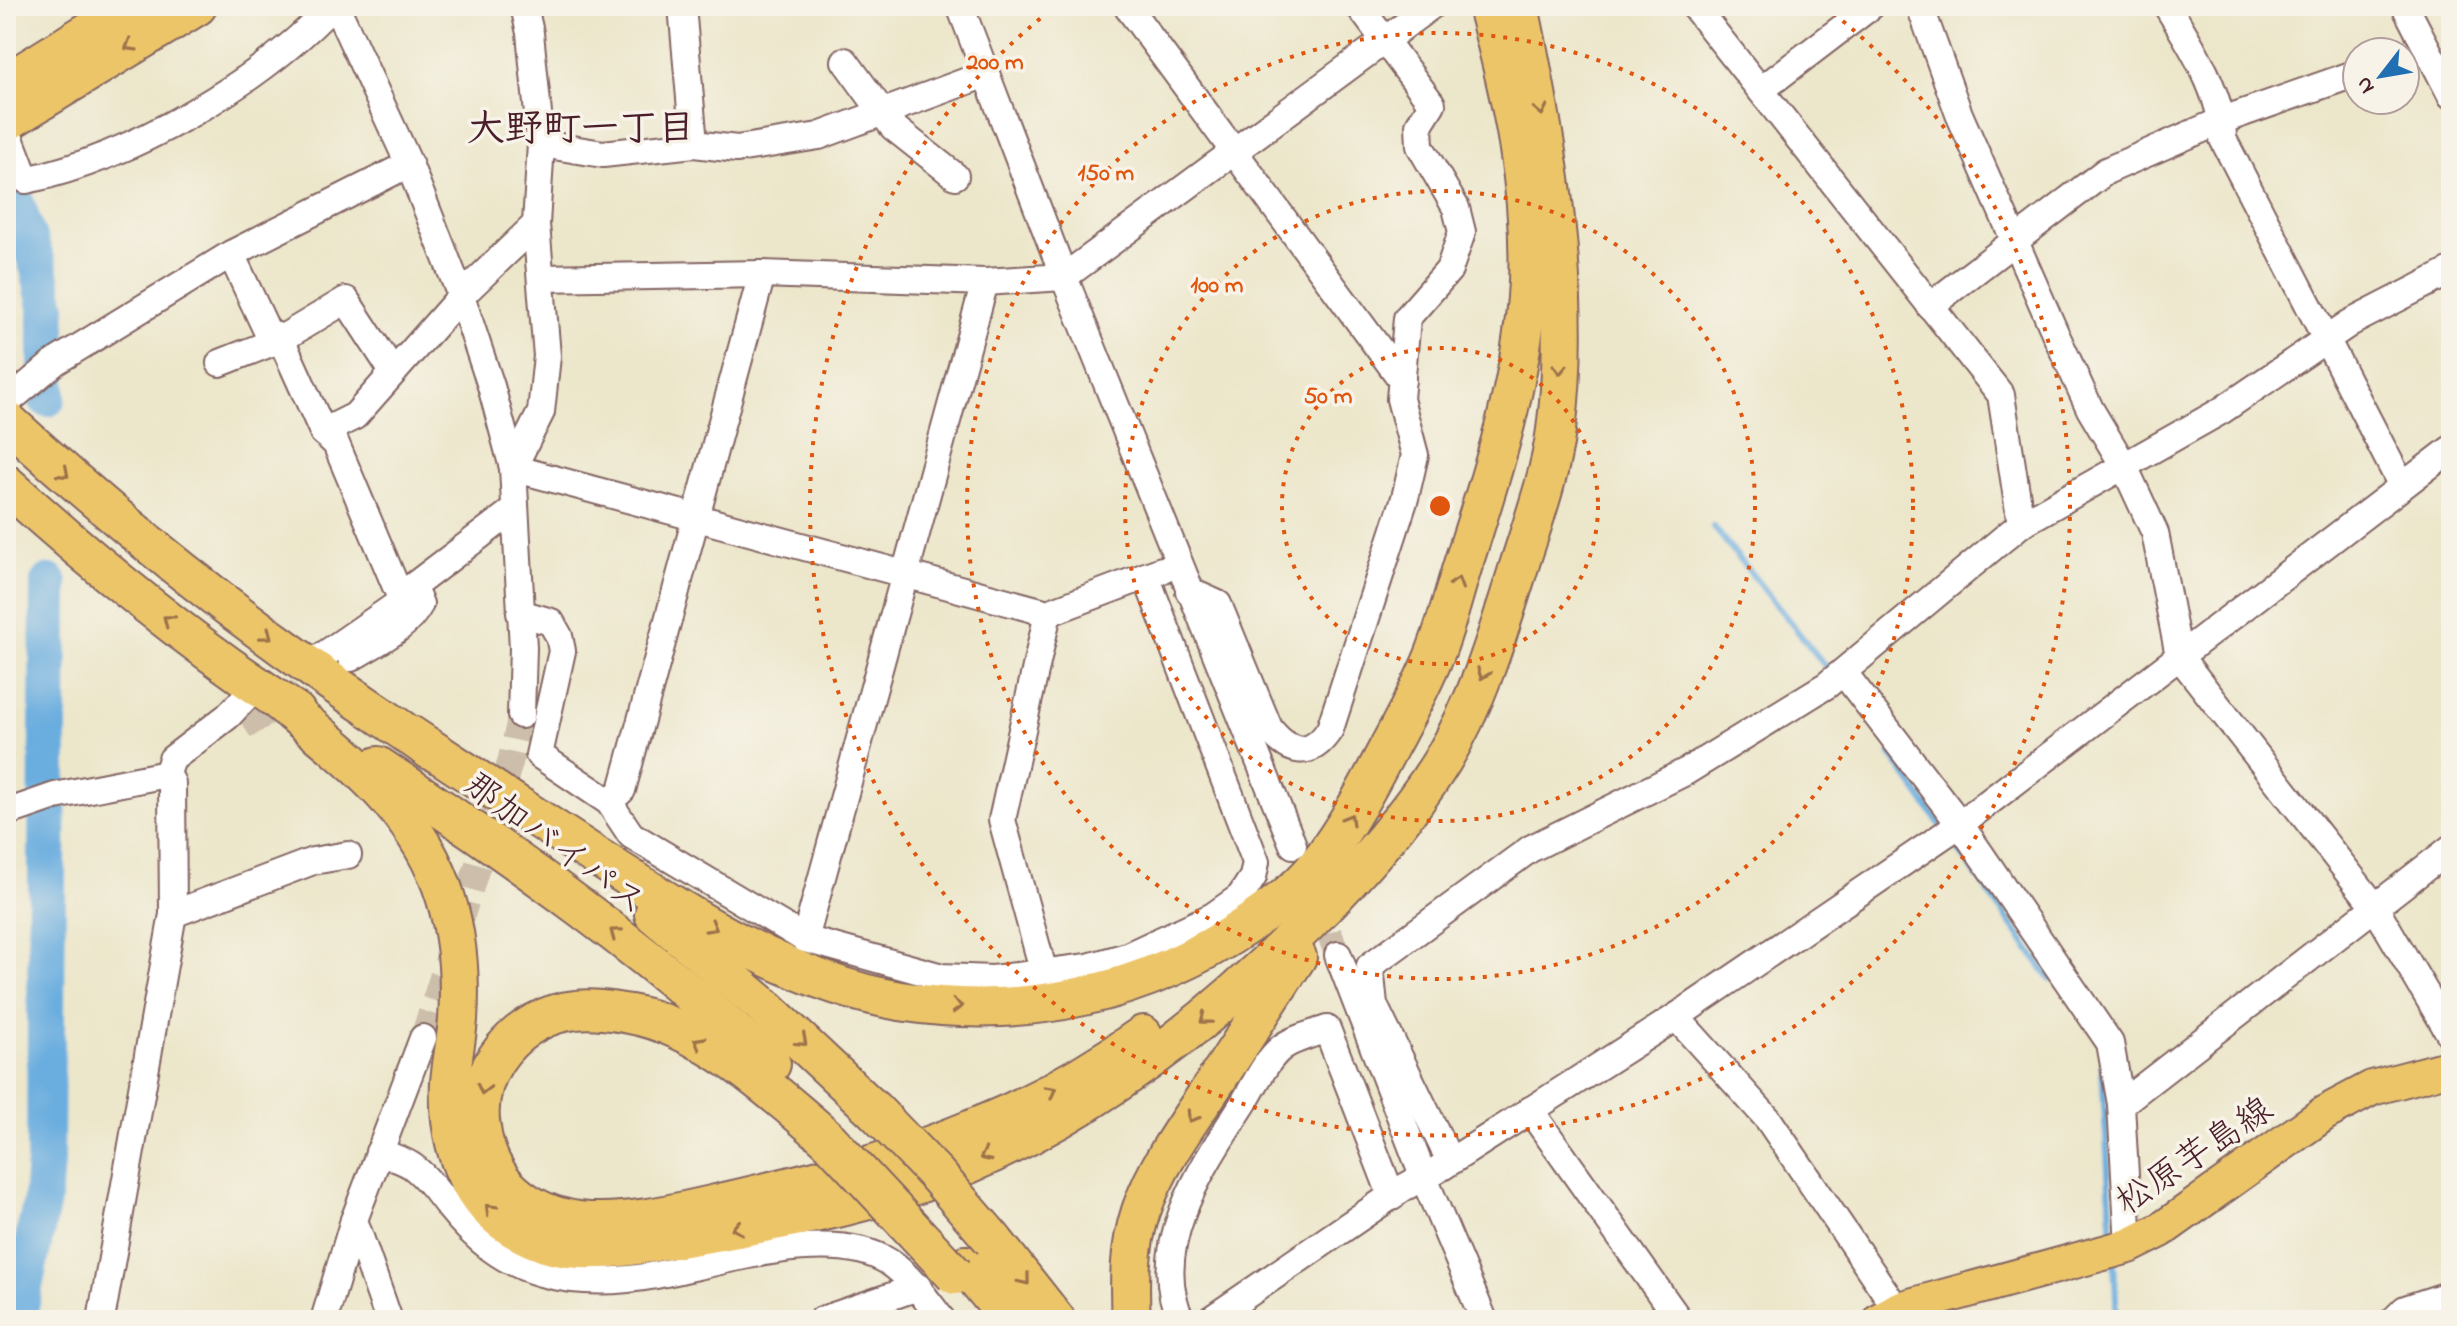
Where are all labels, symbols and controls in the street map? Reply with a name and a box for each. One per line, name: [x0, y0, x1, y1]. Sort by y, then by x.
one-way arrow: [124, 36, 139, 52]
north arrow: [2341, 36, 2421, 116]
text: 200 m: [965, 46, 1024, 81]
text: N: [2349, 70, 2384, 99]
district label: 大野町一丁目: [467, 103, 695, 159]
one-way arrow: [1531, 103, 1548, 117]
text: 150 m: [1078, 157, 1135, 192]
text: 100 m: [1191, 269, 1244, 304]
one-way arrow: [1551, 363, 1568, 376]
text: 50 m: [1304, 380, 1353, 415]
one-way arrow: [55, 463, 69, 477]
centre of rings: [1426, 492, 1454, 520]
one-way arrow: [1448, 577, 1464, 591]
one-way arrow: [162, 615, 177, 629]
one-way arrow: [258, 625, 273, 639]
one-way arrow: [1476, 666, 1493, 680]
street label: 那加バイパス: [451, 761, 656, 930]
one-way arrow: [1339, 813, 1355, 828]
one-way arrow: [703, 917, 718, 933]
one-way arrow: [609, 929, 623, 943]
one-way arrow: [951, 997, 964, 1014]
one-way arrow: [1199, 1010, 1214, 1024]
one-way arrow: [793, 1032, 807, 1047]
one-way arrow: [693, 1036, 708, 1052]
one-way arrow: [476, 1082, 493, 1096]
one-way arrow: [1043, 1085, 1057, 1101]
street label: 松原芋島線: [2106, 1085, 2285, 1230]
one-way arrow: [1187, 1108, 1202, 1123]
one-way arrow: [979, 1147, 994, 1163]
one-way arrow: [484, 1204, 499, 1218]
one-way arrow: [730, 1219, 743, 1236]
one-way arrow: [1015, 1271, 1030, 1285]

